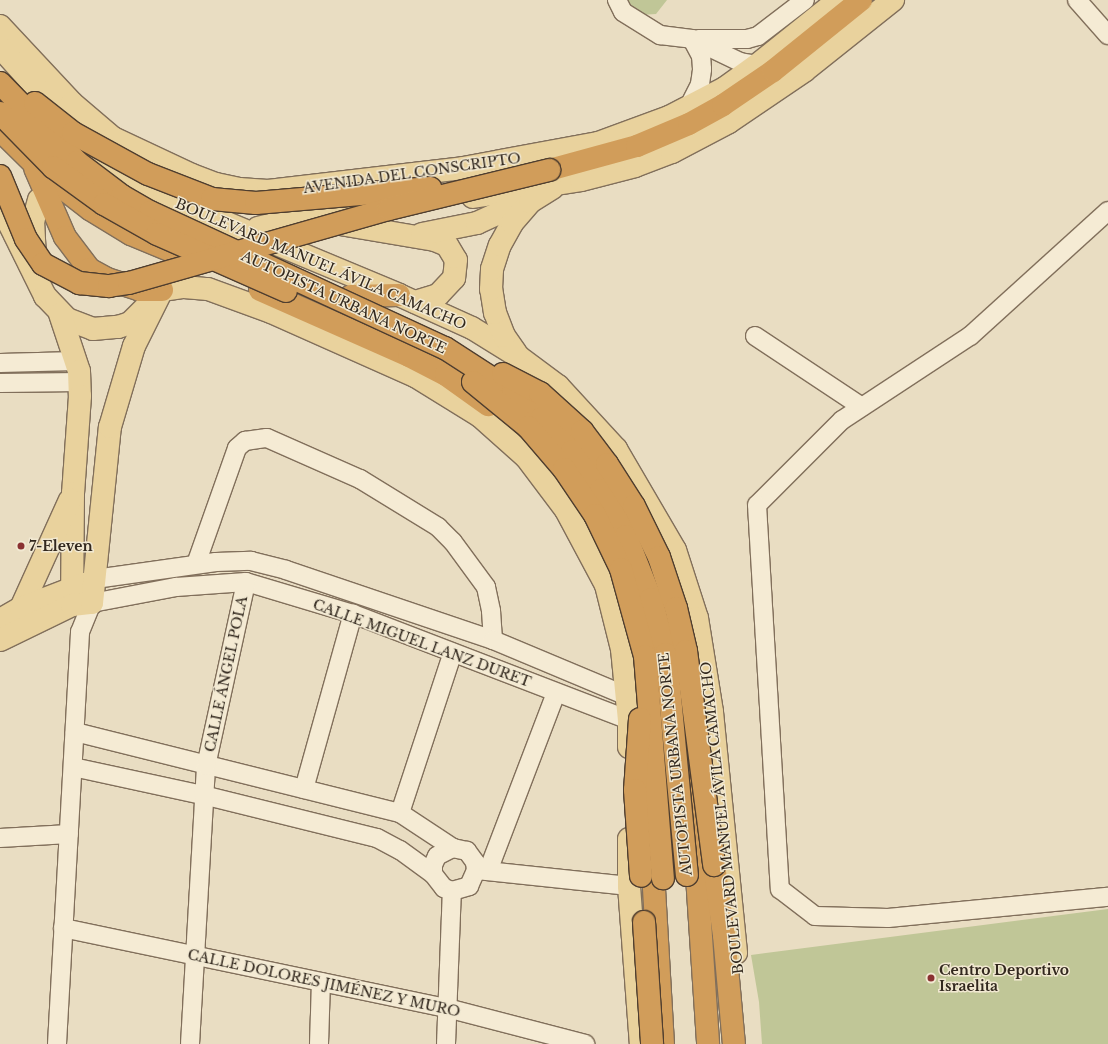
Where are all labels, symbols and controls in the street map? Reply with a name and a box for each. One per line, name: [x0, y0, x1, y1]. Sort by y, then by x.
street label: AVENIDA DEL CONSCRIPTO: [302, 149, 522, 197]
street label: BOULEVARD MANUEL ÁVILA CAMACHO: [172, 195, 470, 333]
street label: AUTOPISTA URBANA NORTE: [238, 247, 450, 357]
place label: 7-Eleven: [29, 538, 93, 554]
marker: 7-Eleven: [16, 541, 26, 551]
street label: CALLE ÁNGEL POLA: [201, 594, 251, 754]
street label: CALLE MIGUEL LANZ DURET: [311, 596, 533, 690]
street label: AUTOPISTA URBANA NORTE: [655, 651, 695, 877]
street label: BOULEVARD MANUEL ÁVILA CAMACHO: [697, 660, 747, 976]
street label: CALLE DOLORES JIMÉNEZ Y MURO: [186, 946, 462, 1020]
place label: Centro Deportivo Israelita: [939, 962, 1069, 994]
marker: Centro Deportivo Israelita: [926, 973, 936, 983]

